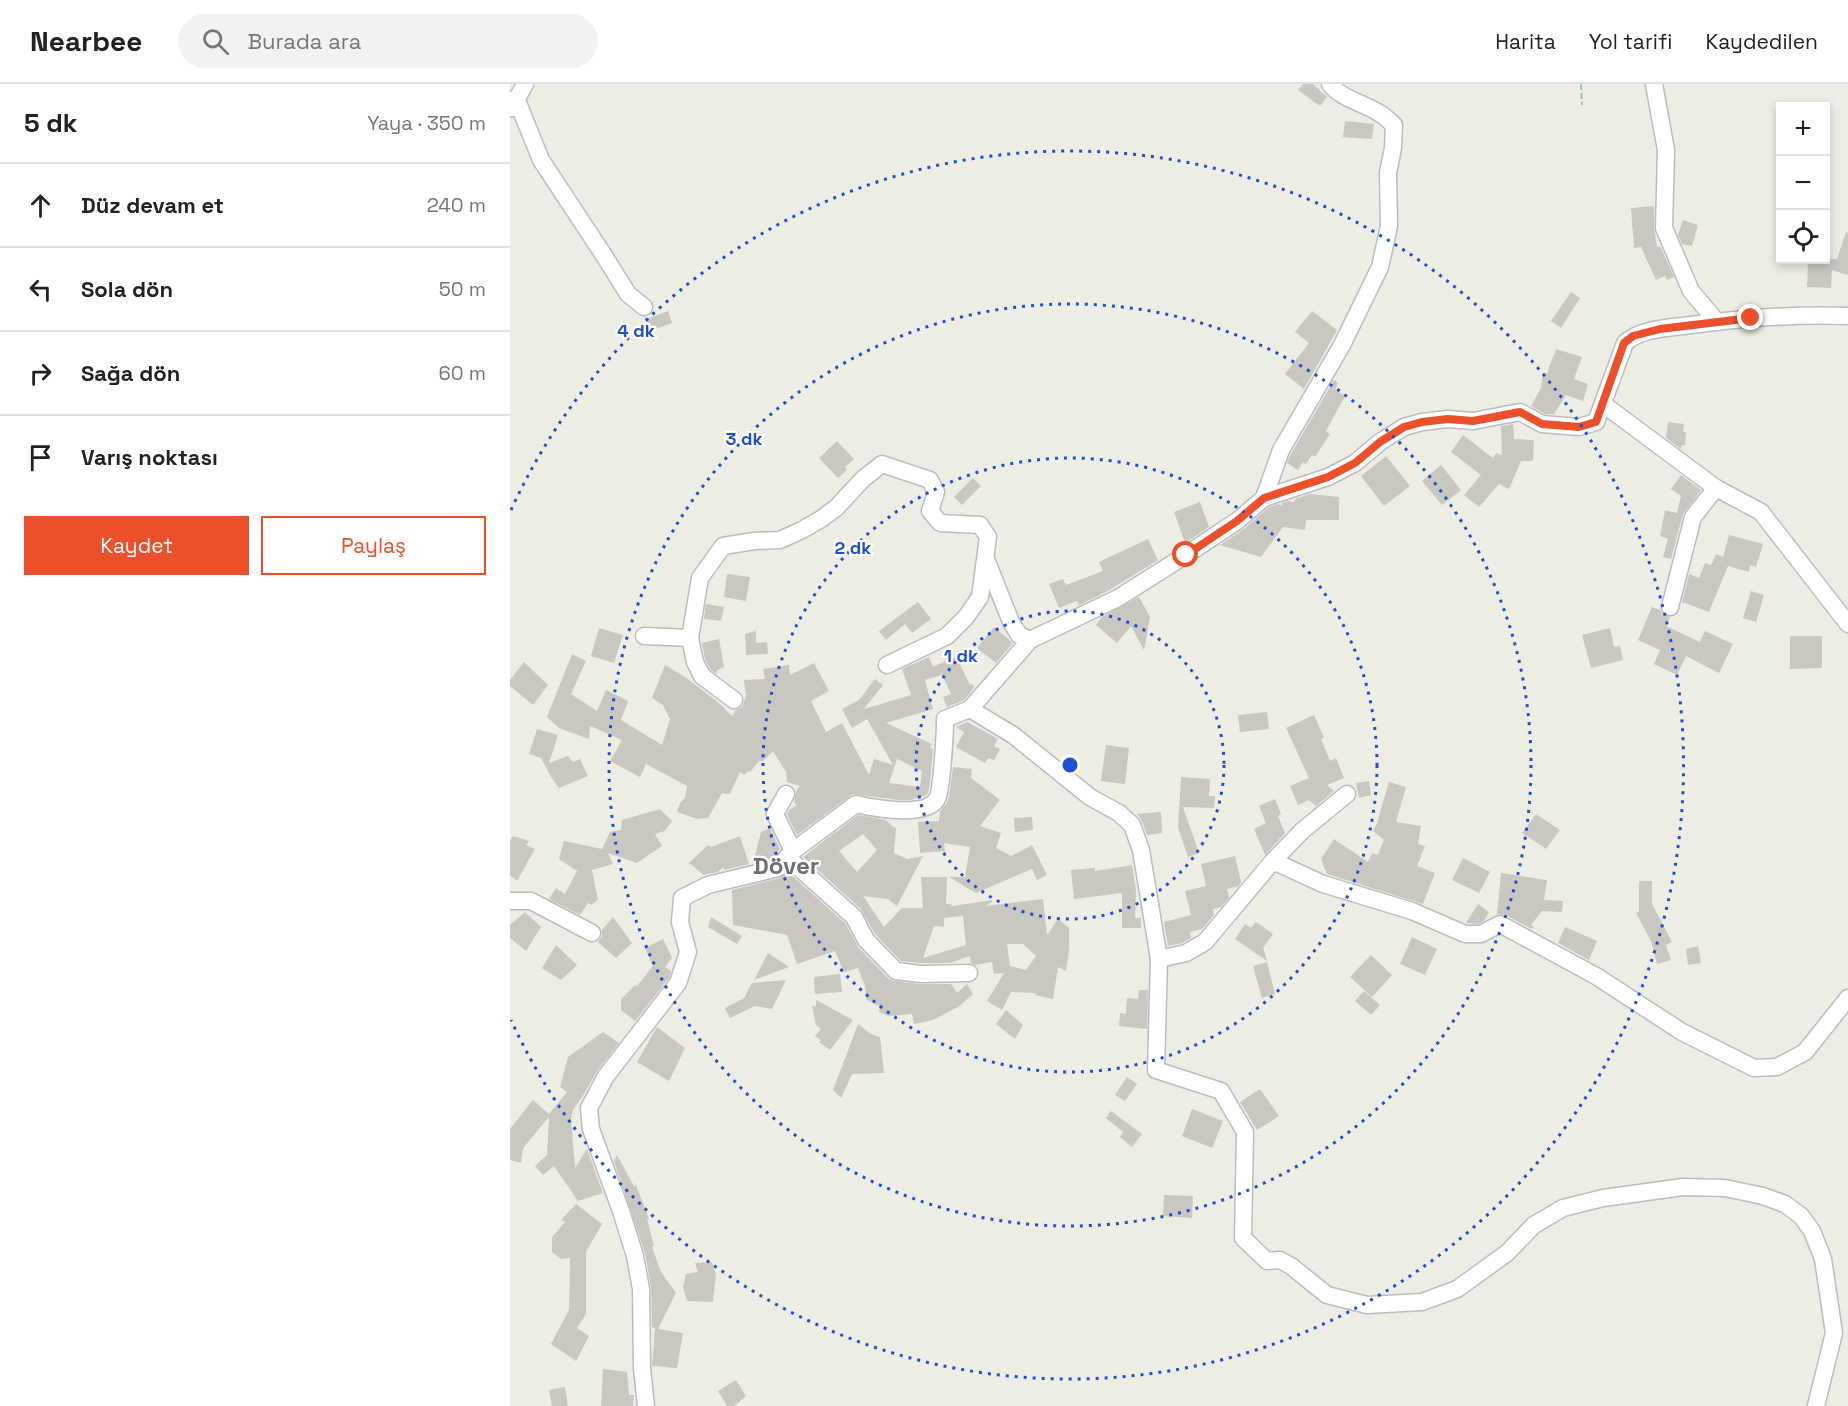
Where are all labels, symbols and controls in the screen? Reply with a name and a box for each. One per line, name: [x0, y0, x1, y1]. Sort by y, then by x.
search box: [178, 14, 598, 68]
text: Nearbee: [30, 23, 142, 59]
icon: search: [199, 25, 232, 58]
text: Burada ara: [247, 27, 361, 55]
text: Harita: [1495, 28, 1556, 55]
text: Yol tarifi: [1589, 28, 1672, 55]
text: Kaydedilen: [1705, 28, 1818, 55]
map controls: [1776, 102, 1830, 264]
button: +: [1776, 102, 1830, 156]
text: 5 dk: [24, 106, 77, 140]
text: Yaya · 350 m: [367, 110, 486, 136]
button: −: [1776, 156, 1830, 210]
icon: ahead: [24, 189, 57, 222]
text: Düz devam et: [81, 191, 224, 219]
text: 240 m: [427, 192, 486, 218]
button: locate: [1776, 210, 1830, 264]
icon: left: [24, 273, 57, 306]
text: Sola dön: [81, 275, 173, 303]
text: 50 m: [439, 276, 486, 302]
route end: [1737, 304, 1763, 330]
text: 4 dk: [617, 319, 655, 342]
icon: right: [24, 357, 57, 390]
text: Sağa dön: [81, 359, 180, 387]
text: 60 m: [439, 360, 486, 386]
text: 3 dk: [725, 427, 763, 450]
icon: arrive: [24, 441, 57, 474]
text: Varış noktası: [81, 443, 218, 471]
button: Kaydet: [24, 516, 249, 575]
button: Paylaş: [261, 516, 486, 575]
text: 2 dk: [835, 536, 871, 559]
route start: [1172, 541, 1198, 567]
text: 1 dk: [944, 644, 978, 667]
centre of rings: [1060, 755, 1080, 775]
district label: Döver: [753, 850, 819, 881]

